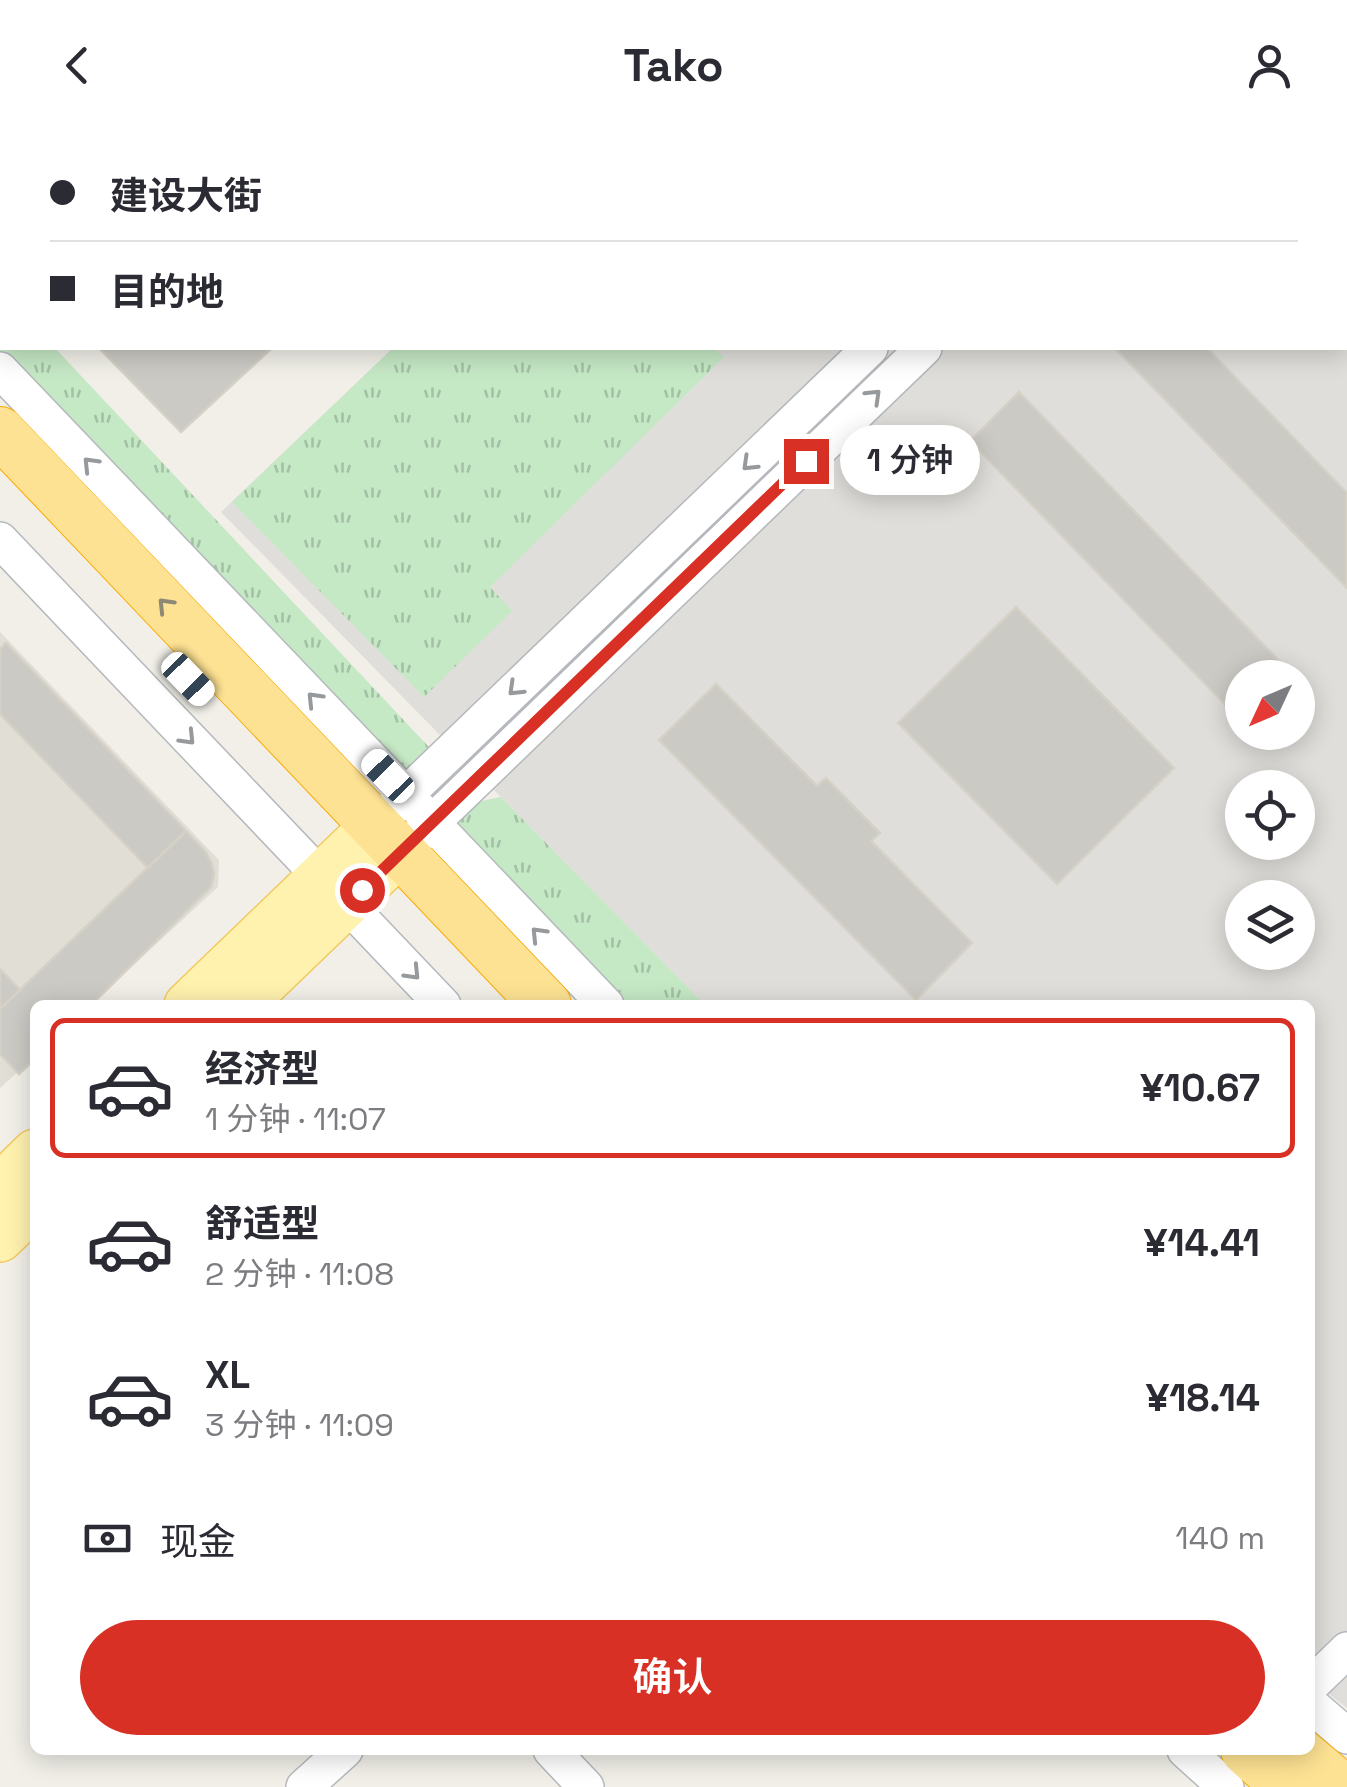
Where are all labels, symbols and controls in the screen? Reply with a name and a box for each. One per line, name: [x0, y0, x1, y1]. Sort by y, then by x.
text: Tako: [623, 37, 724, 94]
icon: back: [50, 38, 105, 93]
icon: person: [1242, 38, 1297, 93]
text: 建设大街: [110, 172, 262, 220]
text: 目的地: [110, 268, 224, 316]
one-way arrow: [862, 390, 881, 408]
callout: 1 分钟: [841, 426, 981, 496]
route end: [784, 439, 829, 484]
text: 1 分钟: [867, 440, 953, 480]
one-way arrow: [742, 452, 761, 470]
one-way arrow: [84, 457, 102, 476]
one-way arrow: [159, 599, 177, 617]
car: [156, 647, 220, 711]
north arrow: [1225, 660, 1315, 750]
map controls: [1225, 660, 1315, 970]
one-way arrow: [508, 677, 527, 695]
one-way arrow: [308, 692, 326, 711]
one-way arrow: [176, 726, 194, 744]
car: [356, 744, 420, 808]
button: locate: [1225, 770, 1315, 860]
route start: [340, 868, 385, 913]
button: layers: [1225, 880, 1315, 970]
one-way arrow: [532, 928, 550, 946]
one-way arrow: [401, 961, 419, 979]
icon: car: [85, 1043, 175, 1133]
text: 经济型: [205, 1045, 319, 1093]
text: ¥10.67: [1140, 1064, 1260, 1112]
text: 1 分钟 · 11:07: [205, 1099, 386, 1139]
icon: car: [85, 1198, 175, 1288]
text: 舒适型: [205, 1200, 319, 1248]
text: ¥14.41: [1144, 1219, 1260, 1267]
text: 2 分钟 · 11:08: [205, 1254, 394, 1294]
text: XL: [205, 1351, 250, 1399]
icon: car: [85, 1353, 175, 1443]
text: ¥18.14: [1146, 1374, 1260, 1422]
text: 3 分钟 · 11:09: [205, 1405, 394, 1445]
icon: cash: [80, 1511, 135, 1566]
text: 现金: [160, 1518, 236, 1566]
text: 140 m: [1175, 1518, 1265, 1558]
button: 确认: [80, 1620, 1265, 1735]

